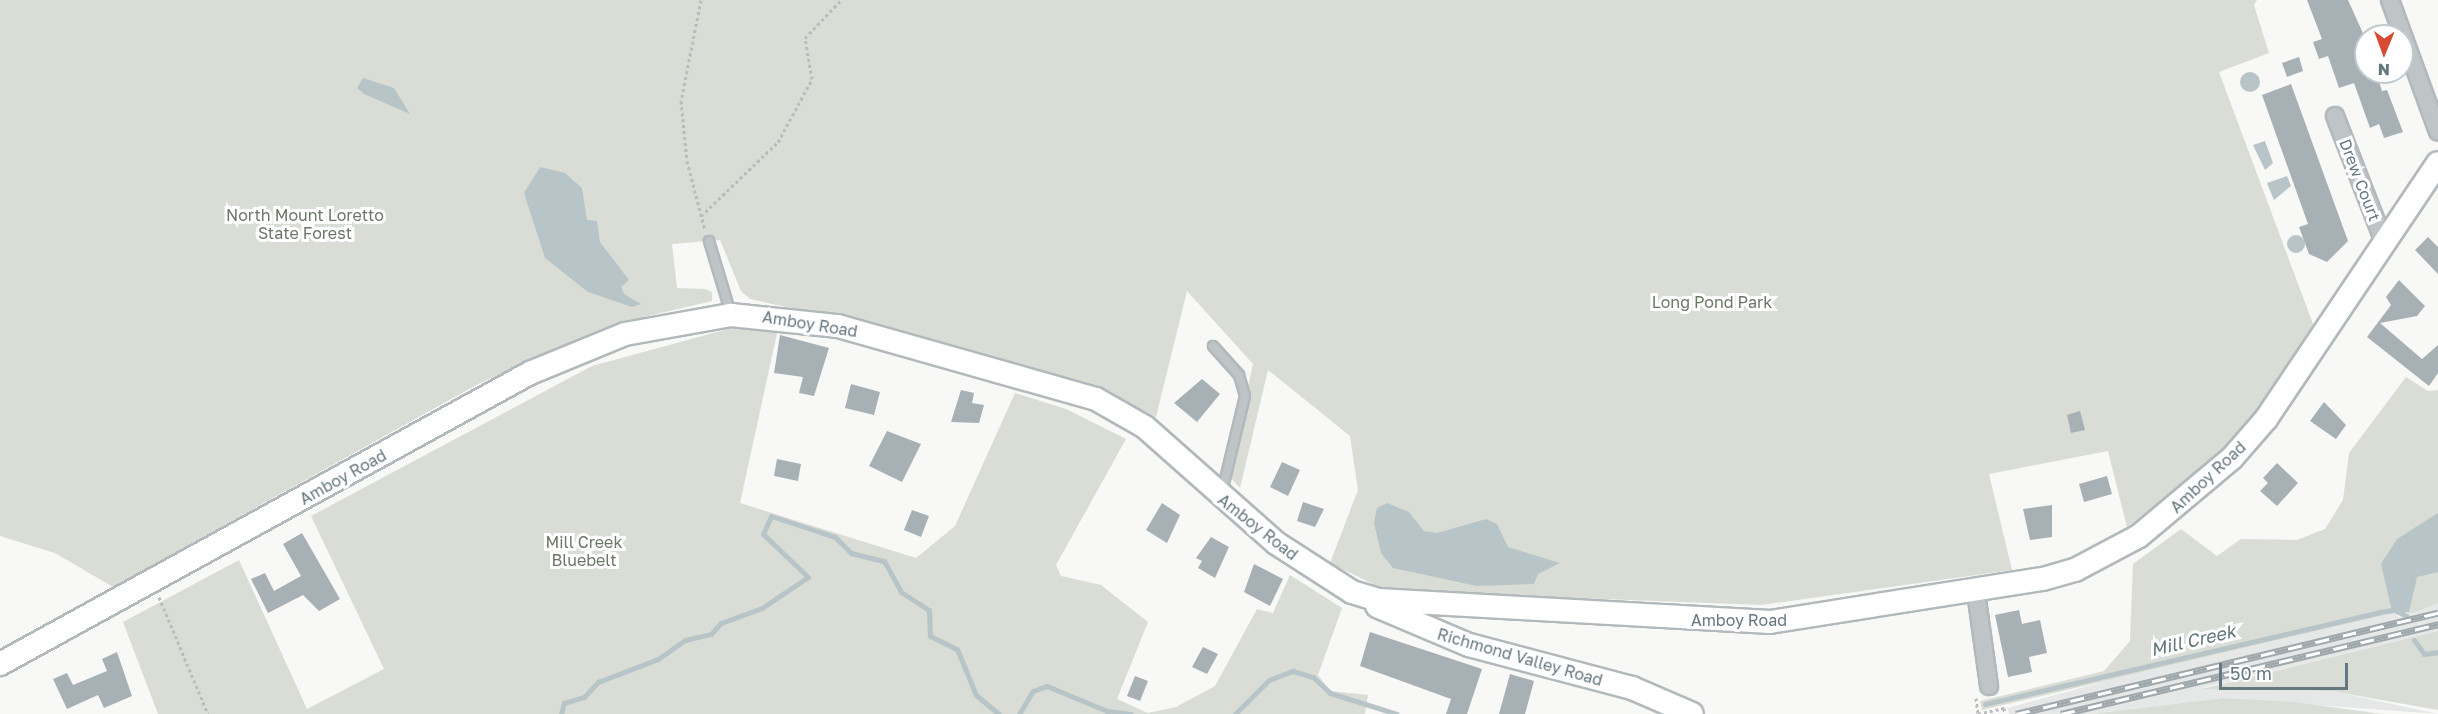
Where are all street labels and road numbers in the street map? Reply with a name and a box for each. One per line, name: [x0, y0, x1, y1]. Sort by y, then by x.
street label: Drew Court: [2336, 136, 2384, 224]
street label: Amboy Road: [761, 307, 859, 341]
street label: Amboy Road: [2166, 437, 2250, 517]
street label: Amboy Road: [296, 445, 390, 509]
street label: Amboy Road: [1214, 490, 1302, 564]
street label: Amboy Road: [1691, 610, 1787, 630]
street label: Richmond Valley Road: [1435, 624, 1605, 690]

